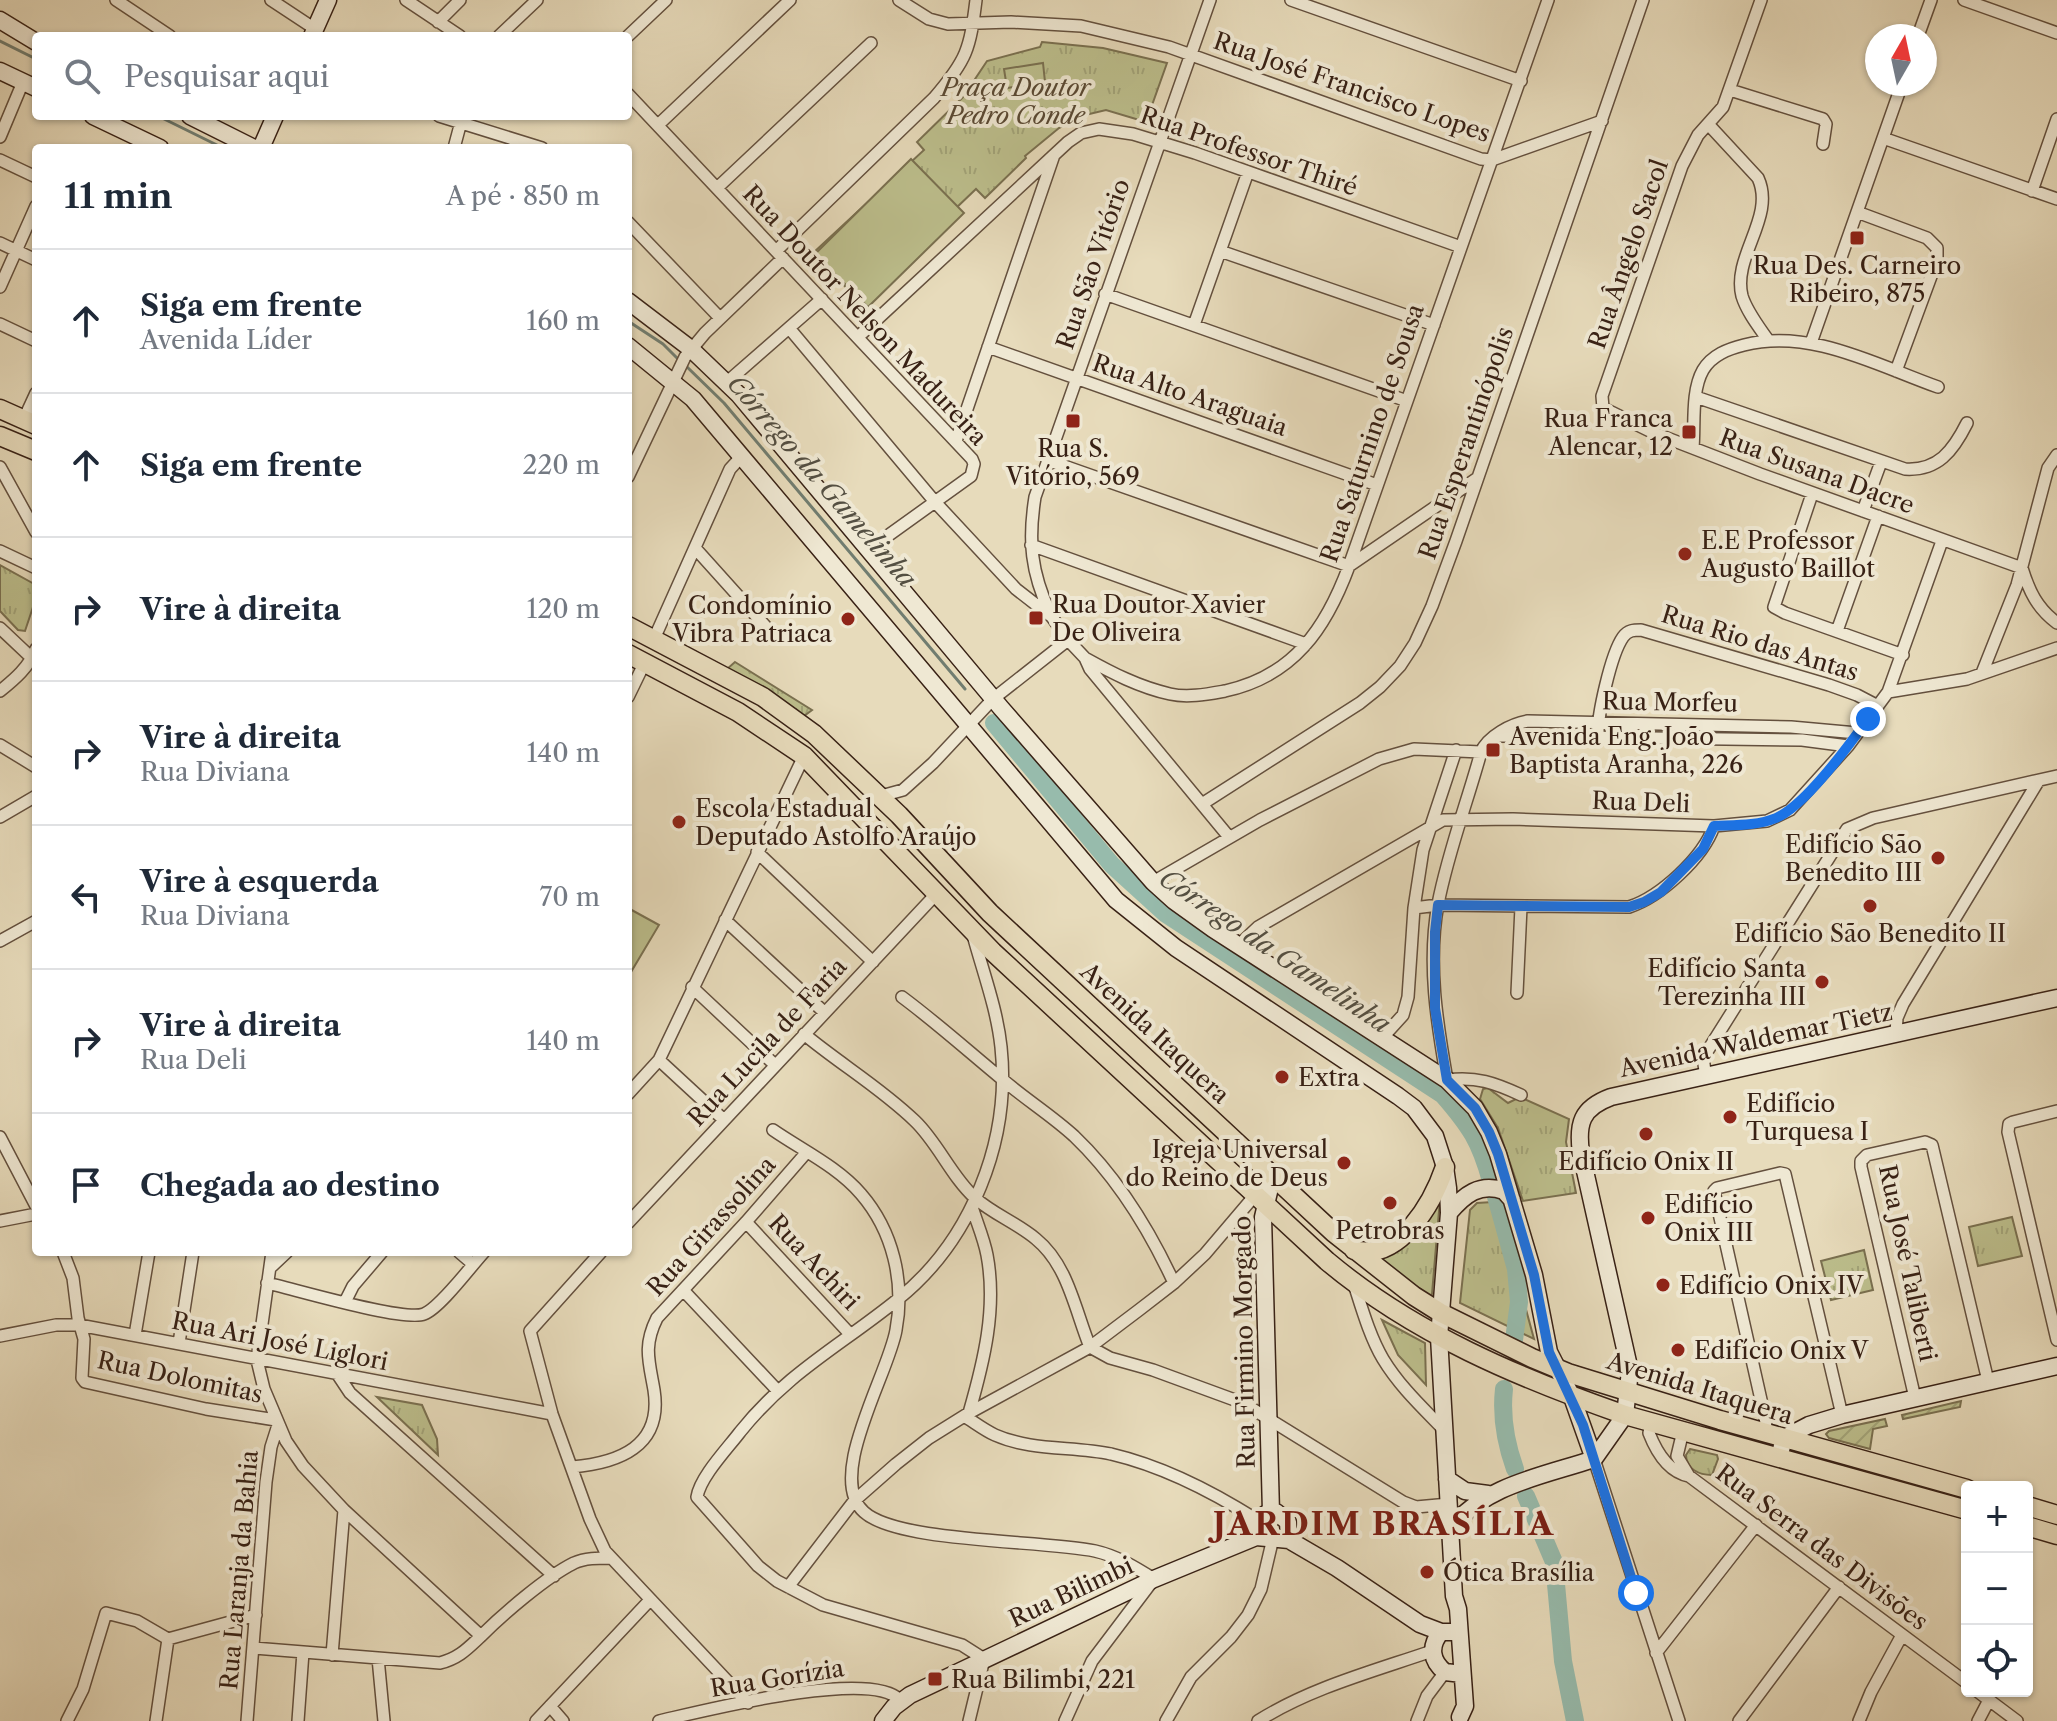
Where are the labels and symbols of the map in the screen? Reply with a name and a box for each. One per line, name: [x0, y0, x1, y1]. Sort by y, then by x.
north arrow: [1865, 24, 1937, 96]
street label: Rua José Francisco Lopes: [1210, 26, 1494, 148]
park label: Praça Doutor Pedro Conde: [939, 73, 1092, 130]
street label: Rua Professor Thiré: [1137, 100, 1361, 202]
street label: Rua Ângelo Sacol: [1582, 155, 1674, 353]
street label: Rua São Vitório: [1050, 175, 1136, 353]
street label: Rua Doutor Nelson Madureira: [737, 179, 993, 451]
marker: Rua Des. Carneiro Ribeiro, 875: [1848, 229, 1866, 247]
place label: Rua Des. Carneiro Ribeiro, 875: [1753, 251, 1961, 308]
street label: Rua Saturnino de Sousa: [1314, 300, 1430, 566]
street label: Rua Esperantinópolis: [1413, 323, 1519, 563]
street label: Rua Alto Araguaia: [1089, 348, 1292, 442]
water label: Córrego da Gamelinha: [721, 368, 924, 594]
place label: Rua Franca Alencar, 12: [1543, 404, 1673, 461]
marker: Rua S. Vitório, 569: [1064, 412, 1082, 430]
street label: Rua Susana Dacre: [1716, 422, 1918, 520]
marker: Rua Franca Alencar, 12: [1680, 423, 1698, 441]
place label: Rua S. Vitório, 569: [1005, 434, 1140, 491]
place label: E.E Professor Augusto Baillot: [1700, 526, 1875, 583]
marker: E.E Professor Augusto Baillot: [1676, 545, 1694, 563]
place label: Rua Doutor Xavier De Oliveira: [1052, 590, 1266, 647]
place label: Condomínio Vibra Patriaca: [671, 591, 832, 648]
street label: Rua Rio das Antas: [1658, 599, 1862, 687]
marker: Rua Doutor Xavier De Oliveira: [1027, 609, 1045, 627]
marker: Condomínio Vibra Patriaca: [839, 610, 857, 628]
street label: Rua Morfeu: [1602, 686, 1738, 718]
route end: [1850, 701, 1886, 737]
place label: Avenida Eng. João Baptista Aranha, 226: [1508, 722, 1743, 779]
marker: Avenida Eng. João Baptista Aranha, 226: [1484, 741, 1502, 759]
street label: Rua Deli: [1591, 786, 1691, 818]
place label: Escola Estadual Deputado Astolfo Araújo: [695, 794, 977, 851]
marker: Escola Estadual Deputado Astolfo Araújo: [670, 813, 688, 831]
place label: Edifício São Benedito III: [1785, 830, 1922, 887]
marker: Edifício São Benedito III: [1929, 849, 1947, 867]
water label: Córrego da Gamelinha: [1153, 862, 1397, 1041]
marker: Edifício São Benedito II: [1861, 897, 1879, 915]
place label: Edifício São Benedito II: [1734, 919, 2006, 948]
street label: Rua Lucila de Faria: [682, 952, 853, 1132]
place label: Edifício Santa Terezinha III: [1647, 954, 1806, 1011]
street label: Avenida Itaquera: [1074, 956, 1236, 1110]
marker: Edifício Santa Terezinha III: [1813, 973, 1831, 991]
street label: Avenida Waldemar Tietz: [1616, 997, 1895, 1083]
place label: Extra: [1298, 1063, 1360, 1092]
marker: Extra: [1273, 1068, 1291, 1086]
place label: Edifício Turquesa I: [1746, 1089, 1869, 1146]
marker: Edifício Turquesa I: [1721, 1108, 1739, 1126]
marker: Edifício Onix II: [1637, 1125, 1655, 1143]
place label: Igreja Universal do Reino de Deus: [1125, 1135, 1328, 1192]
place label: Edifício Onix II: [1558, 1147, 1734, 1176]
street label: Rua Girassolina: [641, 1150, 782, 1302]
marker: Igreja Universal do Reino de Deus: [1335, 1154, 1353, 1172]
street label: Rua José Taliberti: [1873, 1162, 1943, 1364]
place label: Edifício Onix III: [1664, 1190, 1753, 1247]
marker: Petrobras: [1381, 1194, 1399, 1212]
street label: Rua Achiri: [763, 1208, 865, 1316]
marker: Edifício Onix III: [1639, 1209, 1657, 1227]
street label: Rua Firmino Morgado: [1227, 1215, 1261, 1469]
place label: Petrobras: [1335, 1216, 1445, 1245]
place label: Edifício Onix IV: [1679, 1271, 1864, 1300]
marker: Edifício Onix IV: [1654, 1276, 1672, 1294]
street label: Rua Ari José Liglori: [169, 1306, 391, 1376]
place label: Edifício Onix V: [1694, 1336, 1869, 1365]
marker: Edifício Onix V: [1669, 1341, 1687, 1359]
street label: Rua Dolomitas: [95, 1345, 265, 1409]
street label: Avenida Itaquera: [1603, 1346, 1797, 1430]
street label: Rua Laranja da Bahia: [214, 1449, 264, 1691]
street label: Rua Serra das Divisões: [1710, 1458, 1934, 1636]
district label: JARDIM BRASÍLIA: [1208, 1504, 1555, 1543]
street label: Rua Bilimbi: [1004, 1551, 1138, 1633]
place label: Ótica Brasília: [1443, 1557, 1595, 1587]
marker: Ótica Brasília: [1418, 1563, 1436, 1581]
route start: [1618, 1575, 1654, 1611]
street label: Rua Gorízia: [708, 1653, 846, 1703]
place label: Rua Bilimbi, 221: [951, 1665, 1135, 1694]
marker: Rua Bilimbi, 221: [926, 1670, 944, 1688]

